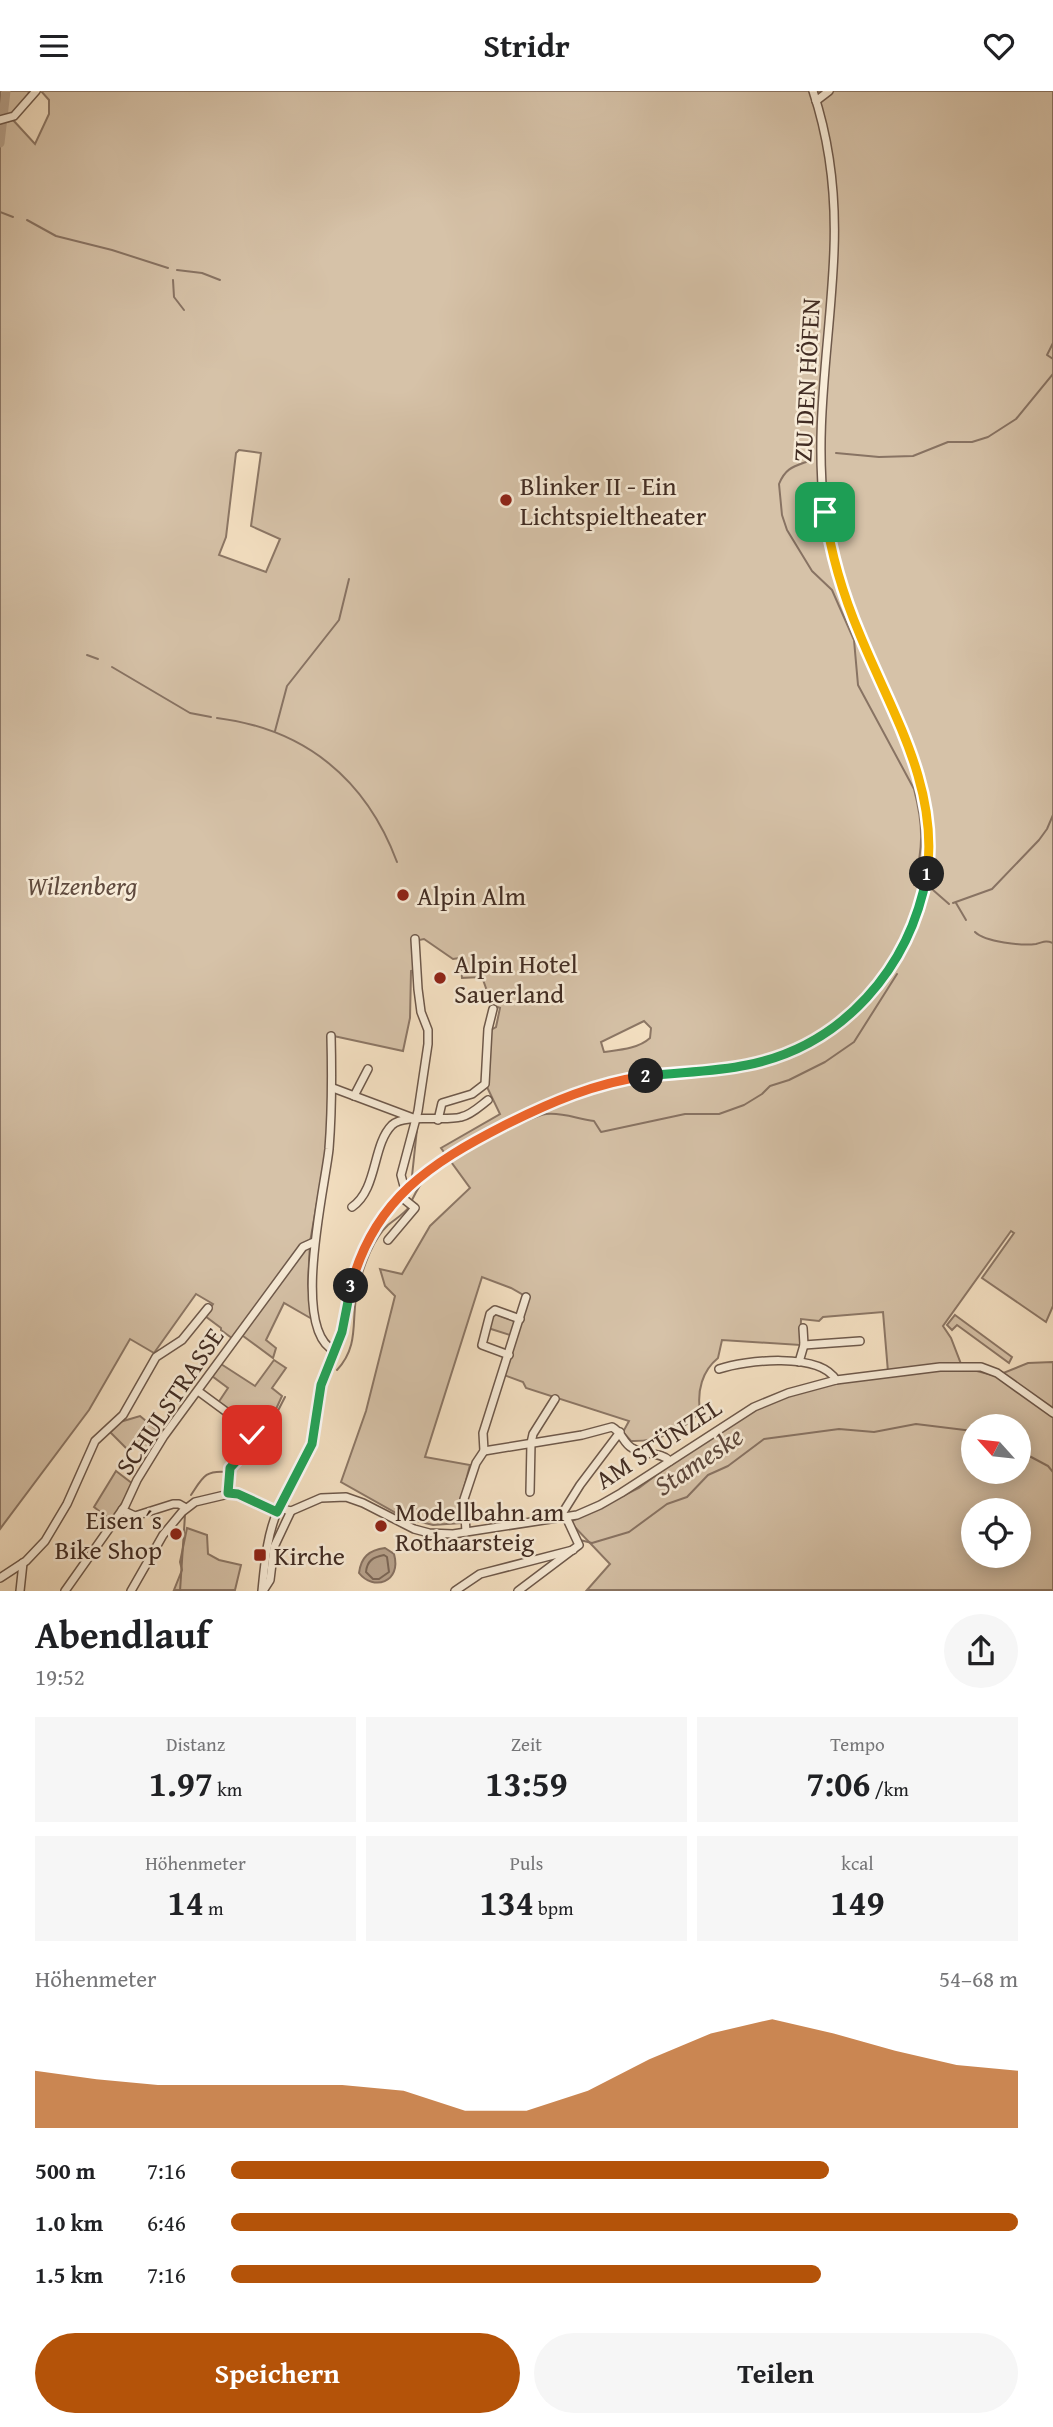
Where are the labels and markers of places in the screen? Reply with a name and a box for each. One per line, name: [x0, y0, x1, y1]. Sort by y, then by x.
place label: Blinker II - Ein Lichtspieltheater: [520, 466, 707, 535]
pin: [795, 482, 855, 542]
marker: Blinker II - Ein Lichtspieltheater: [498, 492, 514, 508]
pin: 1: [909, 857, 944, 891]
place label: Alpin Alm: [417, 876, 526, 915]
marker: Alpin Alm: [395, 887, 411, 903]
place label: Alpin Hotel Sauerland: [454, 944, 578, 1013]
marker: Alpin Hotel Sauerland: [432, 970, 448, 986]
pin: 2: [628, 1059, 664, 1093]
pin: 3: [334, 1269, 368, 1303]
pin: [222, 1405, 282, 1465]
place label: Modellbahn am Rothaarsteig: [395, 1492, 564, 1561]
place label: Eisen´s Bike Shop: [55, 1500, 162, 1569]
marker: Modellbahn am Rothaarsteig: [373, 1518, 389, 1534]
marker: Eisen´s Bike Shop: [168, 1526, 184, 1542]
place label: Kirche: [274, 1536, 345, 1575]
marker: Kirche: [252, 1547, 268, 1563]

